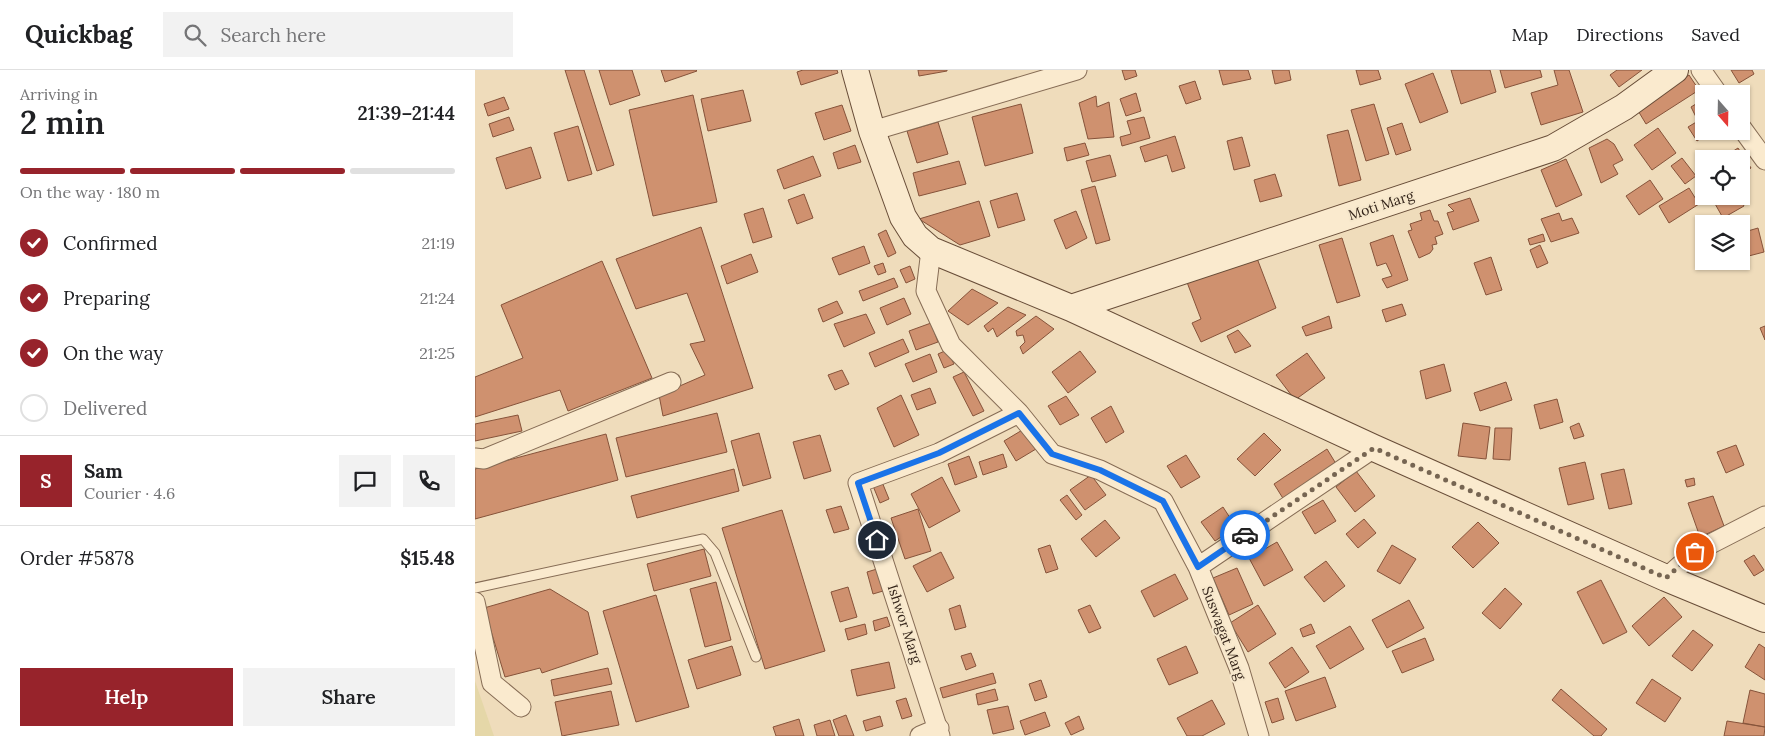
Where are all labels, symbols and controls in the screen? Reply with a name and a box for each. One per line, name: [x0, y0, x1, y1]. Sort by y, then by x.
search box: [163, 12, 513, 57]
text: Quickbag: [25, 19, 133, 50]
icon: search: [181, 21, 209, 49]
text: Search here: [221, 23, 326, 47]
text: Map: [1512, 23, 1548, 46]
text: Directions: [1576, 23, 1663, 46]
text: Saved: [1691, 23, 1740, 46]
text: Arriving in: [20, 84, 98, 104]
north arrow: [1695, 85, 1750, 140]
map controls: [1695, 85, 1750, 270]
text: 21:39–21:44: [358, 101, 455, 125]
text: 2 min: [20, 102, 105, 143]
button: locate: [1695, 150, 1750, 205]
text: On the way · 180 m: [20, 182, 160, 202]
street label: Moti Marg: [1346, 186, 1416, 224]
button: layers: [1695, 215, 1750, 270]
icon: check: [20, 229, 48, 257]
text: Confirmed: [63, 231, 158, 255]
text: 21:19: [422, 233, 455, 253]
icon: check: [20, 284, 48, 312]
text: Preparing: [63, 286, 150, 310]
text: 21:24: [420, 288, 455, 308]
icon: check: [20, 339, 48, 367]
text: On the way: [63, 341, 163, 365]
text: 21:25: [419, 343, 455, 363]
text: Delivered: [63, 396, 147, 420]
button: chat: [339, 455, 391, 507]
button: phone: [403, 455, 455, 507]
text: Sam: [84, 459, 123, 483]
text: S: [40, 469, 52, 493]
text: Courier · 4.6: [84, 483, 175, 503]
courier: [1220, 510, 1270, 560]
pin: [856, 519, 898, 561]
icon: car: [1231, 521, 1259, 549]
icon: home: [863, 526, 891, 554]
pin: [1674, 531, 1716, 573]
icon: bag: [1681, 538, 1709, 566]
text: Order #5878: [20, 546, 134, 570]
text: $15.48: [400, 546, 455, 570]
street label: Ishwor Marg: [884, 582, 926, 666]
street label: Suswagat Marg: [1198, 584, 1250, 683]
button: Help: [20, 668, 233, 726]
button: Share: [243, 668, 455, 726]

